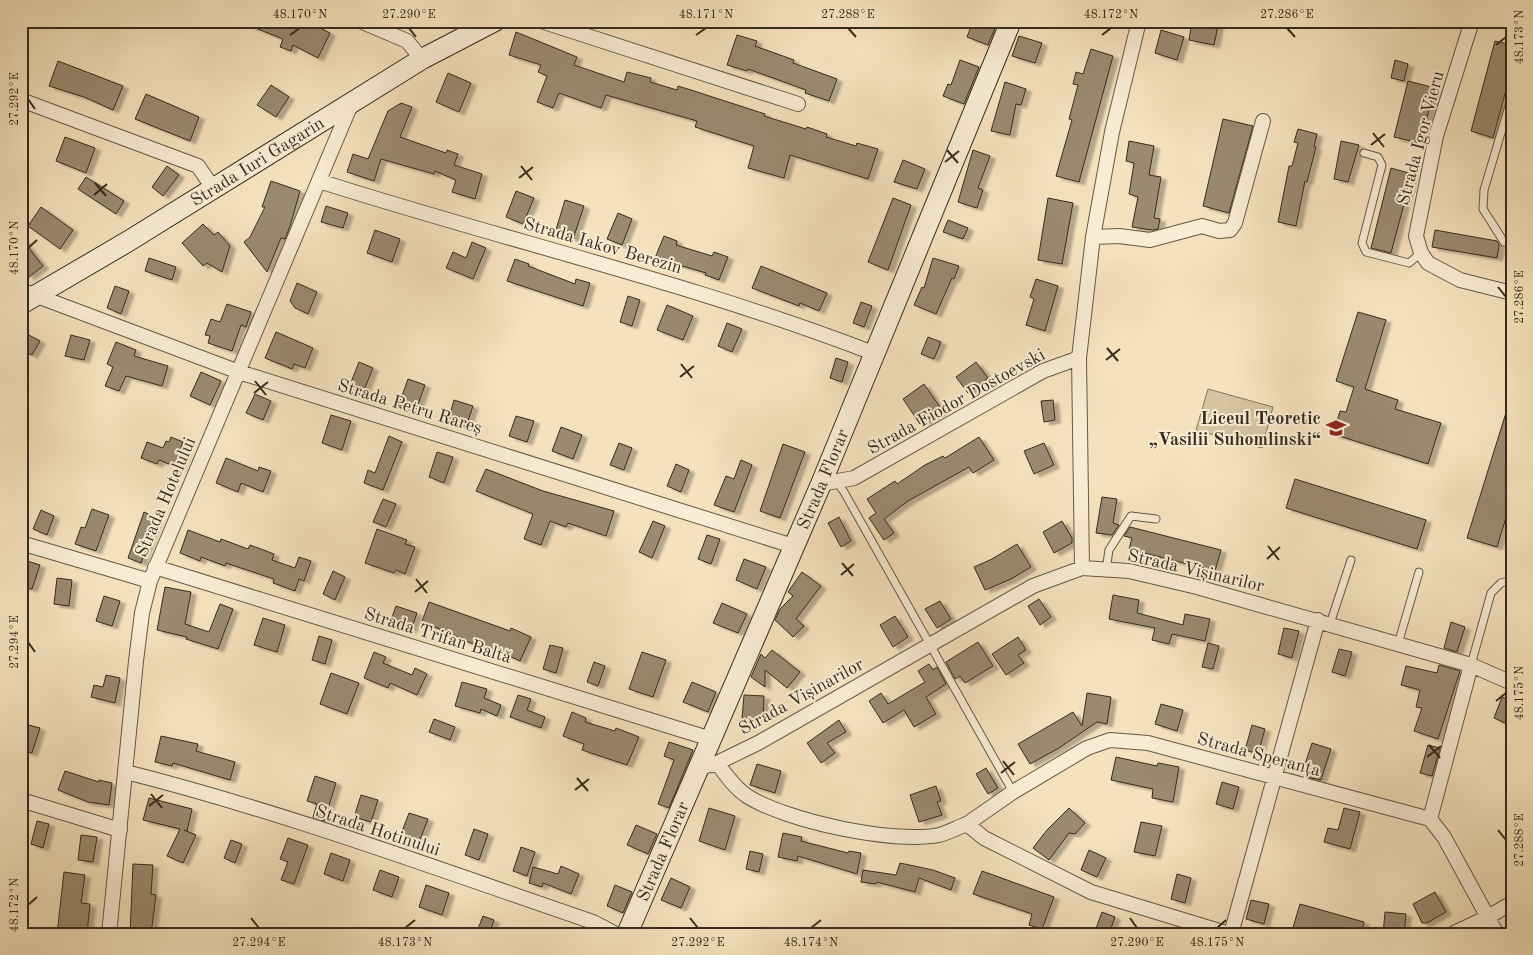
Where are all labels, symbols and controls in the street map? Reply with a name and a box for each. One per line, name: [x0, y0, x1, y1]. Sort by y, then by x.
text: 48.170°N: [273, 9, 327, 21]
text: 27.290°E: [382, 9, 436, 21]
text: 48.171°N: [679, 9, 733, 21]
text: 27.288°E: [821, 9, 875, 21]
text: 48.172°N: [1084, 9, 1138, 21]
text: 27.286°E: [1260, 9, 1314, 21]
text: 48.173°N: [1514, 10, 1526, 64]
street label: Strada Igor Vieru: [1394, 69, 1448, 207]
text: 27.292°E: [9, 72, 21, 126]
street label: Strada Iuri Gagarin: [188, 114, 328, 210]
street label: Strada Iakov Berezin: [521, 215, 684, 277]
text: 48.170°N: [9, 221, 21, 275]
text: 27.286°E: [1514, 270, 1526, 324]
street label: Strada Fiodor Dostoevski: [865, 346, 1048, 458]
street label: Strada Petru Rareș: [335, 376, 484, 439]
place label: Liceul Teoretic „Vasilii Suhomlinski“: [1149, 410, 1321, 449]
school or university icon: Liceul Teoretic „Vasilii Suhomlinski“: [1325, 417, 1347, 439]
street label: Strada Florar: [794, 426, 853, 532]
street label: Strada Hotelului: [133, 435, 199, 560]
street label: Strada Vișinarilor: [1125, 546, 1266, 597]
street label: Strada Trifan Baltă: [362, 605, 514, 667]
text: 27.294°E: [9, 615, 21, 669]
street label: Strada Vișinarilor: [736, 655, 868, 739]
text: 48.175°N: [1513, 666, 1526, 720]
street label: Strada Speranța: [1195, 730, 1323, 781]
street label: Strada Florar: [634, 799, 693, 904]
street label: Strada Hotinului: [313, 802, 442, 860]
text: 27.288°E: [1514, 813, 1526, 867]
text: 48.172°N: [9, 878, 21, 932]
text: 48.175°N: [1190, 936, 1244, 949]
text: 27.294°E: [232, 937, 286, 949]
text: 48.173°N: [378, 937, 432, 949]
text: 27.292°E: [671, 937, 725, 949]
text: 48.174°N: [784, 937, 838, 949]
text: 27.290°E: [1110, 937, 1164, 949]

